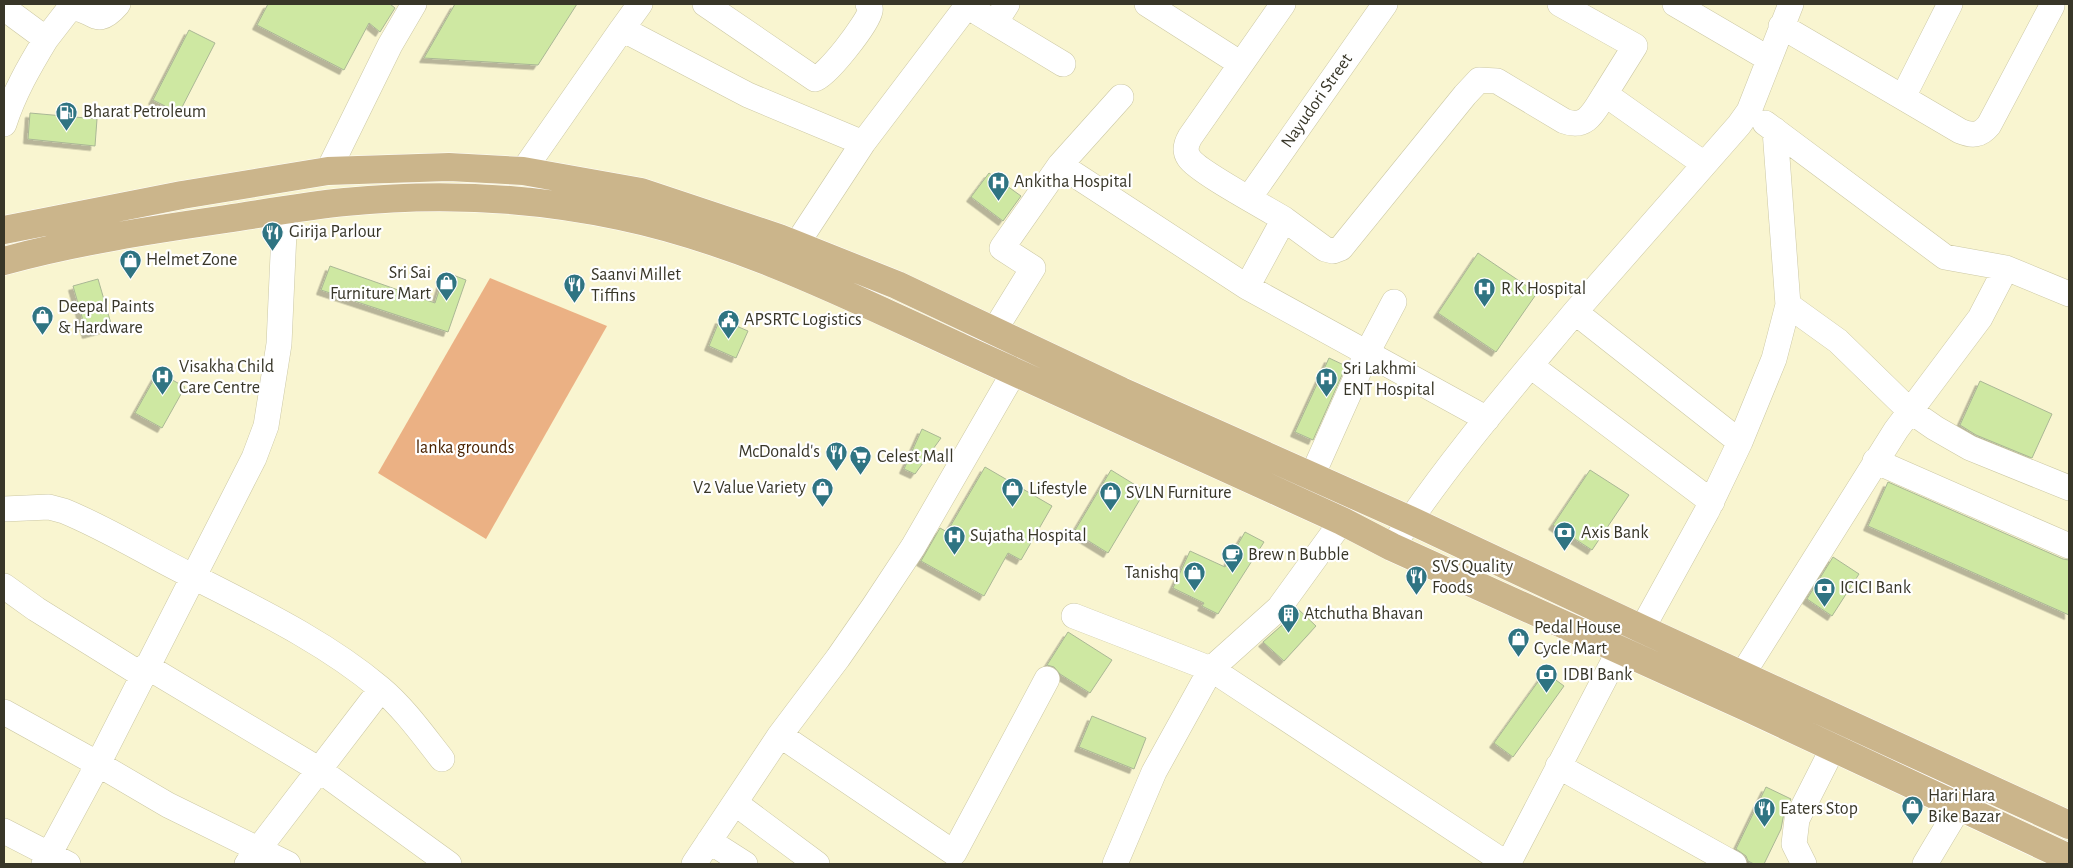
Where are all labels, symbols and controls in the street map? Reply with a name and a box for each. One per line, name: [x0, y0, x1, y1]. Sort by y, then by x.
street label: Nayudori Street: [1278, 50, 1356, 151]
fuel station icon: Bharat Petroleum: [55, 100, 79, 131]
place label: Bharat Petroleum: [83, 103, 206, 121]
hospital icon: Ankitha Hospital: [986, 170, 1010, 201]
place label: Ankitha Hospital: [1014, 173, 1132, 191]
restaurant icon: Girija Parlour: [261, 220, 285, 251]
place label: Girija Parlour: [289, 223, 382, 241]
shop icon: Helmet Zone: [118, 248, 142, 279]
place label: Helmet Zone: [146, 251, 237, 269]
place label: Sri Sai Furniture Mart: [330, 264, 431, 303]
place label: Saanvi Millet Tiffins: [591, 266, 681, 305]
shop icon: Sri Sai Furniture Mart: [435, 271, 459, 302]
restaurant icon: Saanvi Millet Tiffins: [563, 273, 587, 304]
hospital icon: R K Hospital: [1473, 277, 1497, 308]
place label: R K Hospital: [1501, 280, 1586, 298]
place label: Deepal Paints & Hardware: [58, 298, 154, 337]
shop icon: Deepal Paints & Hardware: [30, 305, 54, 336]
public building icon: APSRTC Logistics: [716, 308, 740, 339]
place label: APSRTC Logistics: [744, 311, 862, 329]
place label: Visakha Child Care Centre: [179, 358, 274, 397]
place label: Sri Lakhmi ENT Hospital: [1343, 360, 1435, 399]
hospital icon: Visakha Child Care Centre: [151, 365, 175, 396]
hospital icon: Sri Lakhmi ENT Hospital: [1315, 367, 1339, 398]
park label: lanka grounds: [416, 439, 514, 457]
restaurant icon: McDonald's: [824, 440, 848, 471]
place label: McDonald's: [738, 443, 820, 461]
supermarket icon: Celest Mall: [849, 445, 873, 476]
place label: Celest Mall: [877, 448, 954, 466]
shop icon: V2 Value Variety: [810, 476, 834, 507]
shop icon: Lifestyle: [1001, 477, 1025, 508]
place label: V2 Value Variety: [693, 479, 806, 497]
place label: Lifestyle: [1029, 480, 1087, 498]
shop icon: SVLN Furniture: [1098, 481, 1122, 512]
place label: SVLN Furniture: [1126, 484, 1232, 502]
bank icon: Axis Bank: [1553, 521, 1577, 552]
hospital icon: Sujatha Hospital: [942, 524, 966, 555]
place label: Axis Bank: [1581, 524, 1649, 542]
place label: Sujatha Hospital: [970, 527, 1087, 545]
cafe icon: Brew n Bubble: [1220, 543, 1244, 574]
place label: Brew n Bubble: [1248, 546, 1349, 564]
place label: SVS Quality Foods: [1432, 558, 1513, 597]
shop icon: Tanishq: [1183, 561, 1207, 592]
place label: Tanishq: [1124, 564, 1179, 582]
restaurant icon: SVS Quality Foods: [1404, 565, 1428, 596]
bank icon: ICICI Bank: [1812, 576, 1836, 607]
place label: ICICI Bank: [1840, 579, 1912, 597]
building icon: Atchutha Bhavan: [1276, 602, 1300, 633]
place label: Atchutha Bhavan: [1304, 605, 1423, 623]
place label: Pedal House Cycle Mart: [1534, 619, 1621, 658]
shop icon: Pedal House Cycle Mart: [1506, 626, 1530, 657]
bank icon: IDBI Bank: [1535, 663, 1559, 694]
place label: IDBI Bank: [1563, 666, 1633, 684]
place label: Hari Hara Bike Bazar: [1928, 787, 2001, 826]
shop icon: Hari Hara Bike Bazar: [1900, 794, 1924, 825]
restaurant icon: Eaters Stop: [1752, 797, 1776, 828]
place label: Eaters Stop: [1780, 800, 1858, 818]

